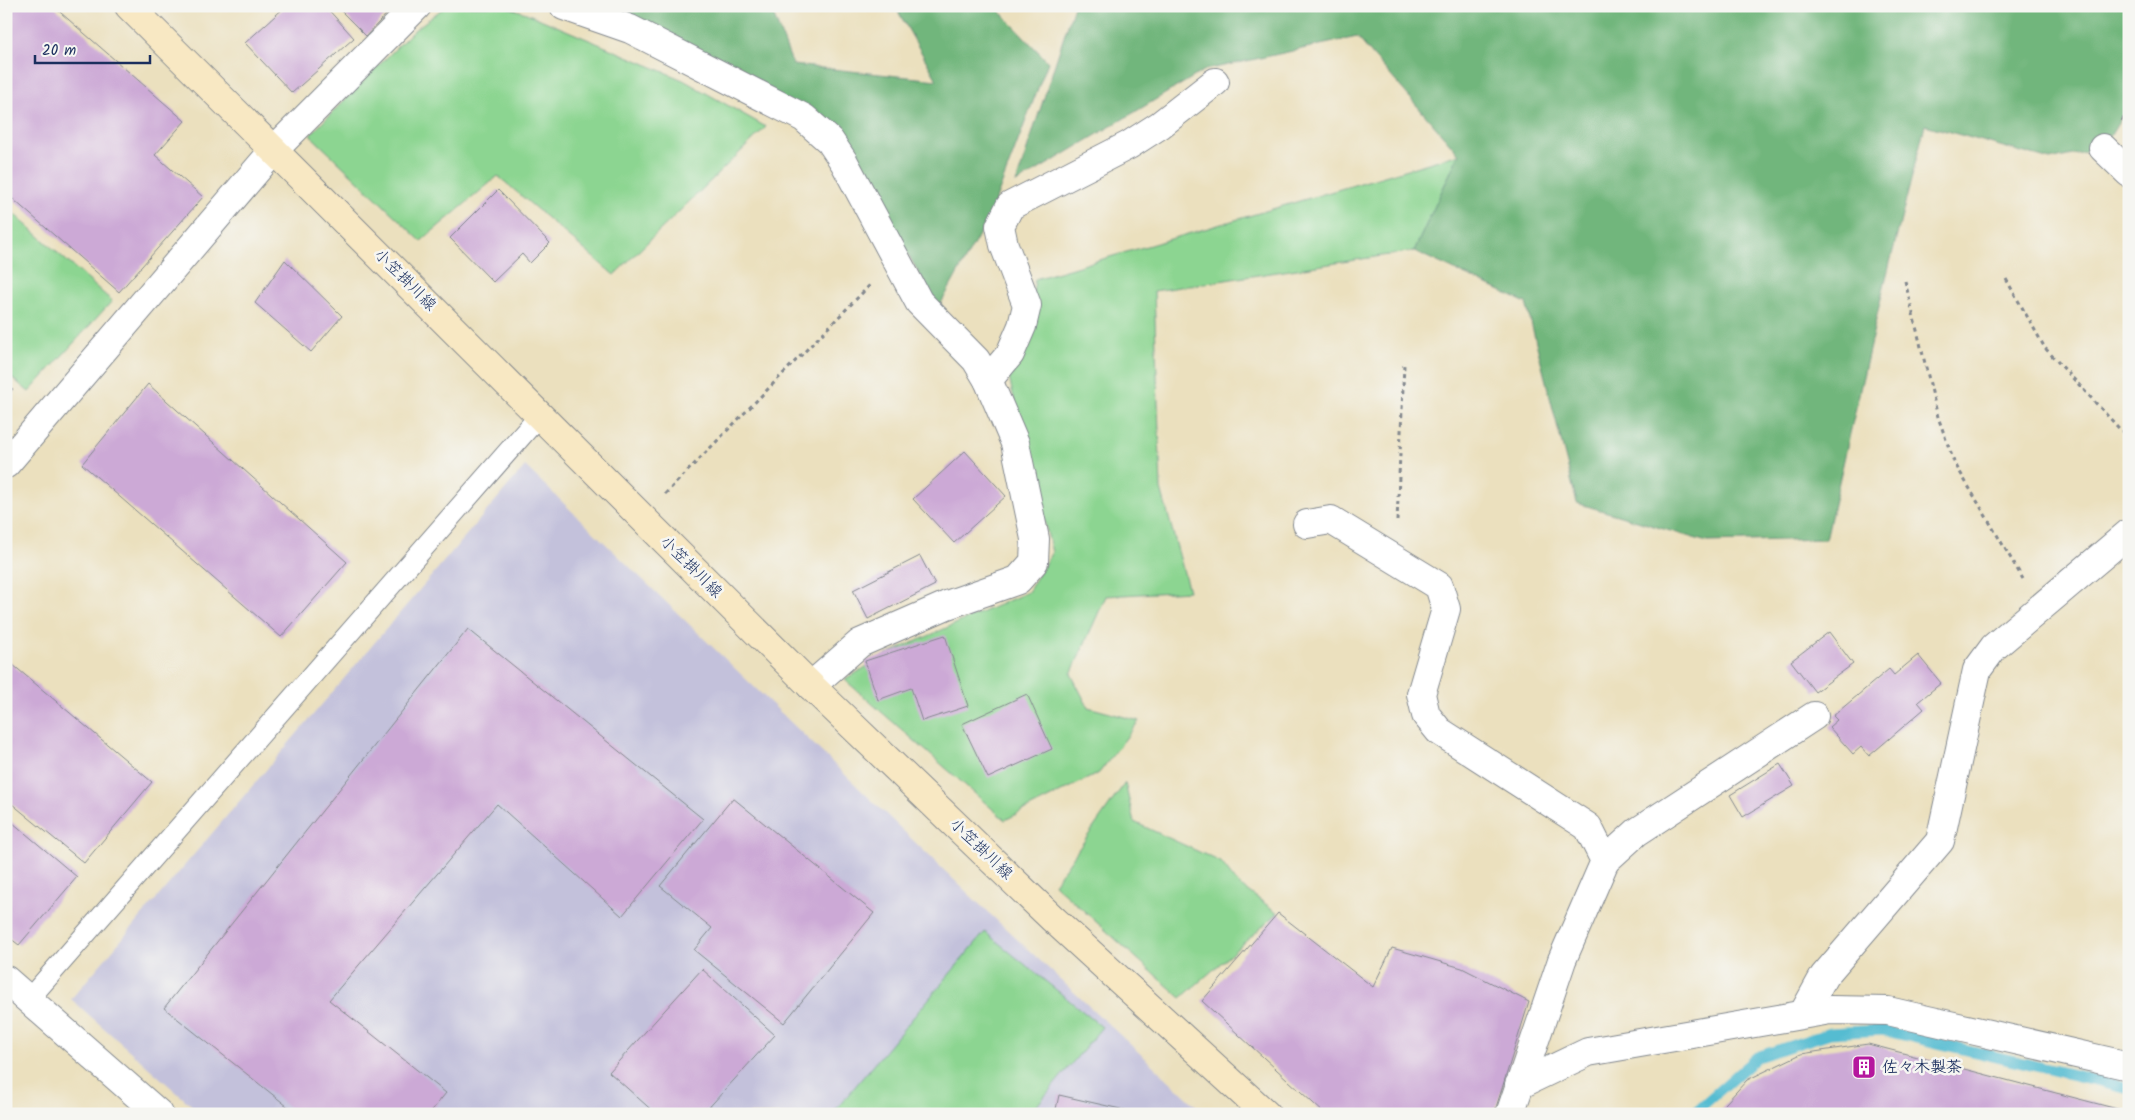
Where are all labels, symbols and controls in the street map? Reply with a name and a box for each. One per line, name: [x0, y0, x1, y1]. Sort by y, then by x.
scale bar: [35, 32, 150, 64]
text: 20 m: [42, 39, 76, 63]
street label: 小笠掛川線: [368, 243, 442, 317]
street label: 小笠掛川線: [654, 530, 728, 604]
street label: 小笠掛川線: [944, 812, 1018, 886]
building icon: 佐々木製茶: [1851, 1054, 1877, 1080]
place label: 佐々木製茶: [1882, 1055, 1962, 1080]

